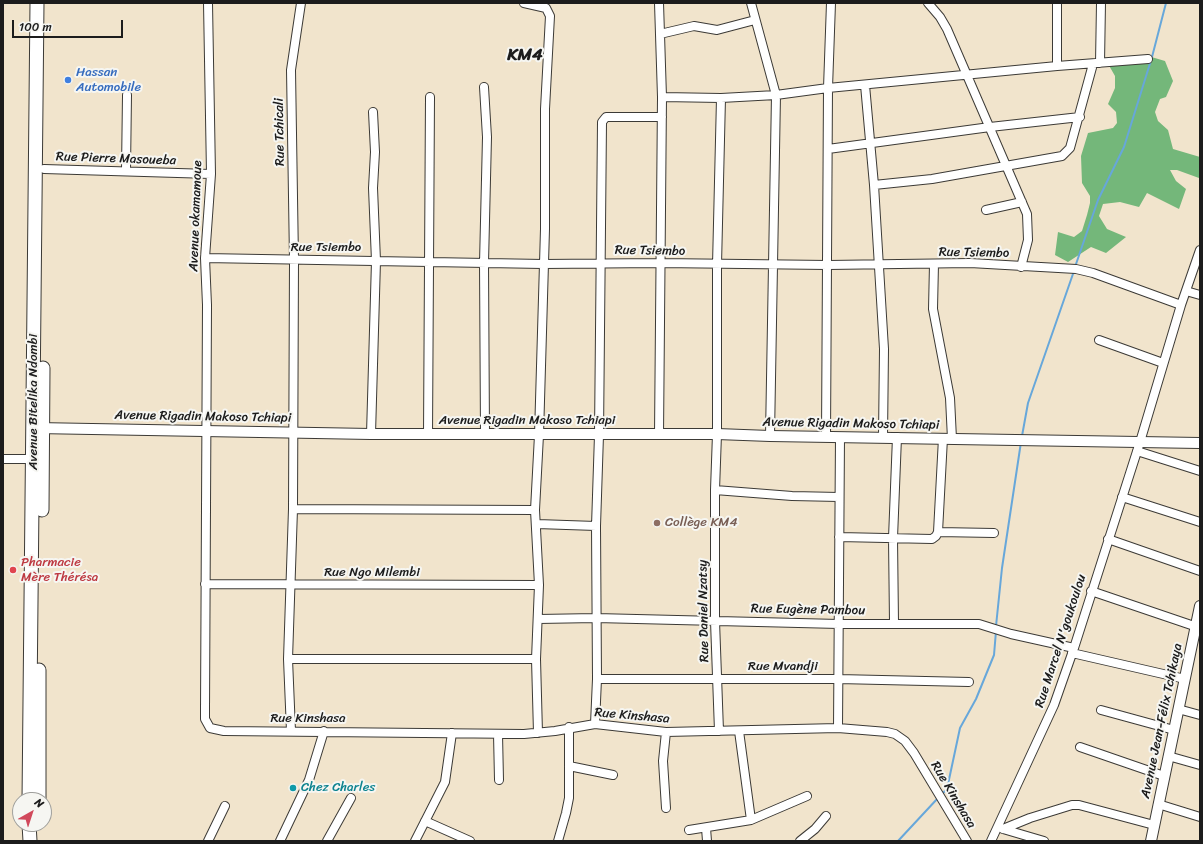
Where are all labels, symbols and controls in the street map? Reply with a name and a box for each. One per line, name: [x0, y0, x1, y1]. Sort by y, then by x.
scale bar: [14, 12, 125, 38]
text: 100 m: [19, 16, 52, 38]
district label: KM4: [507, 46, 543, 66]
place label: Hassan Automobile: [76, 65, 141, 96]
marker: Hassan Automobile: [63, 75, 73, 85]
street label: Rue Tchicali: [272, 98, 288, 166]
street label: Rue Pierre Masoueba: [56, 149, 176, 169]
street label: Avenue okamamoue: [186, 160, 206, 272]
street label: Rue Tsiembo: [291, 240, 361, 256]
street label: Rue Tsiembo: [615, 243, 685, 259]
street label: Rue Tsiembo: [939, 245, 1009, 261]
street label: Avenue Bitelika Ndombi: [26, 334, 42, 470]
street label: Avenue Rigadin Makoso Tchiapi: [115, 408, 291, 426]
street label: Avenue Rigadin Makoso Tchiapi: [439, 413, 615, 429]
street label: Avenue Rigadin Makoso Tchiapi: [763, 415, 939, 433]
place label: Collège KM4: [665, 515, 738, 531]
marker: Collège KM4: [652, 518, 662, 528]
place label: Pharmacie Mère Thérésa: [21, 555, 98, 586]
street label: Rue Daniel Nzatsy: [695, 560, 713, 662]
marker: Pharmacie Mère Thérésa: [8, 565, 18, 575]
street label: Rue Ngo Milembi: [324, 565, 420, 581]
street label: Rue Marcel N'goukoulou: [1032, 572, 1090, 710]
street label: Rue Eugène Pambou: [751, 601, 865, 619]
street label: Avenue Jean-Félix Tchikaya: [1138, 642, 1186, 800]
street label: Rue Mvandji: [748, 659, 818, 675]
street label: Rue Kinshasa: [594, 705, 670, 727]
street label: Rue Kinshasa: [270, 711, 346, 727]
street label: Rue Kinshasa: [927, 759, 979, 831]
place label: Chez Charles: [301, 780, 375, 796]
marker: Chez Charles: [288, 783, 298, 793]
north arrow: [12, 792, 52, 832]
text: N: [30, 793, 48, 813]

